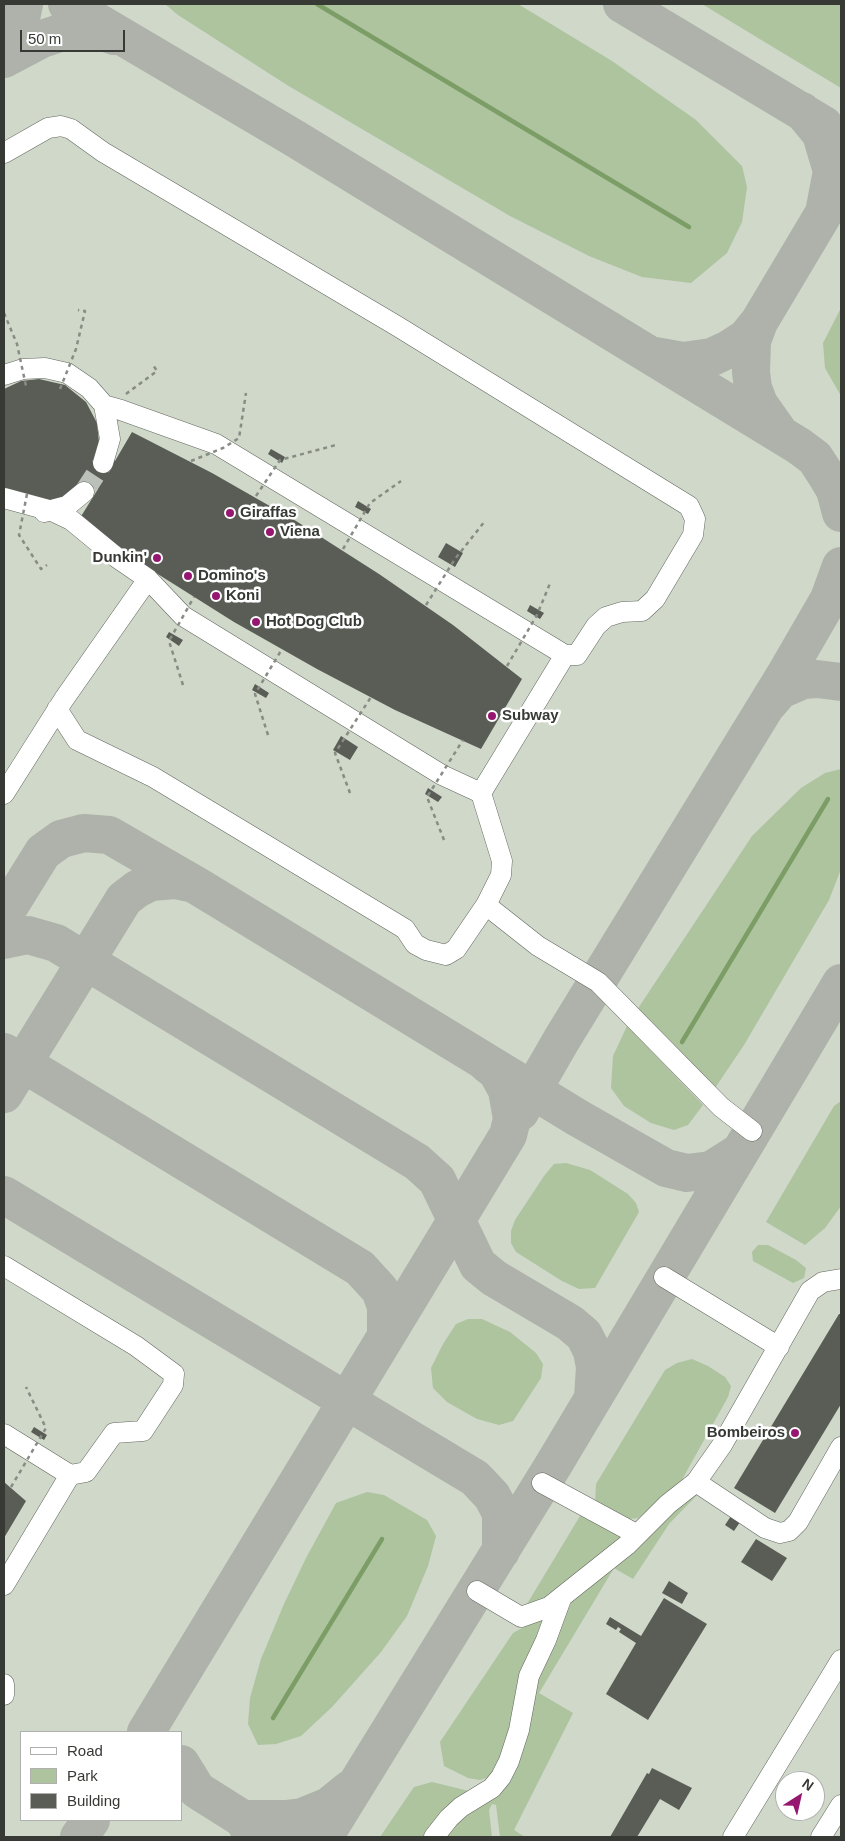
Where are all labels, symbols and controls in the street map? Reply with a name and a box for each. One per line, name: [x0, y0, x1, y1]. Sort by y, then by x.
scale bar: [22, 20, 128, 52]
text: 50 m: [28, 30, 61, 47]
place label: Giraffas: [240, 504, 297, 522]
marker: Giraffas: [224, 507, 236, 519]
place label: Viena: [280, 523, 320, 541]
marker: Viena: [264, 526, 276, 538]
place label: Dunkin': [93, 549, 147, 567]
marker: Dunkin': [151, 552, 163, 564]
place label: Domino's: [198, 567, 266, 585]
marker: Domino's: [182, 570, 194, 582]
place label: Koni: [226, 587, 259, 605]
marker: Koni: [210, 590, 222, 602]
place label: Hot Dog Club: [266, 613, 362, 631]
marker: Hot Dog Club: [250, 616, 262, 628]
place label: Subway: [502, 707, 559, 725]
marker: Subway: [486, 710, 498, 722]
place label: Bombeiros: [707, 1424, 785, 1442]
marker: Bombeiros: [789, 1427, 801, 1439]
legend: [20, 1731, 182, 1821]
text: Road: [67, 1742, 103, 1759]
text: Park: [67, 1767, 98, 1784]
north arrow: [775, 1771, 825, 1821]
text: N: [799, 1775, 817, 1794]
text: Building: [67, 1792, 120, 1809]

